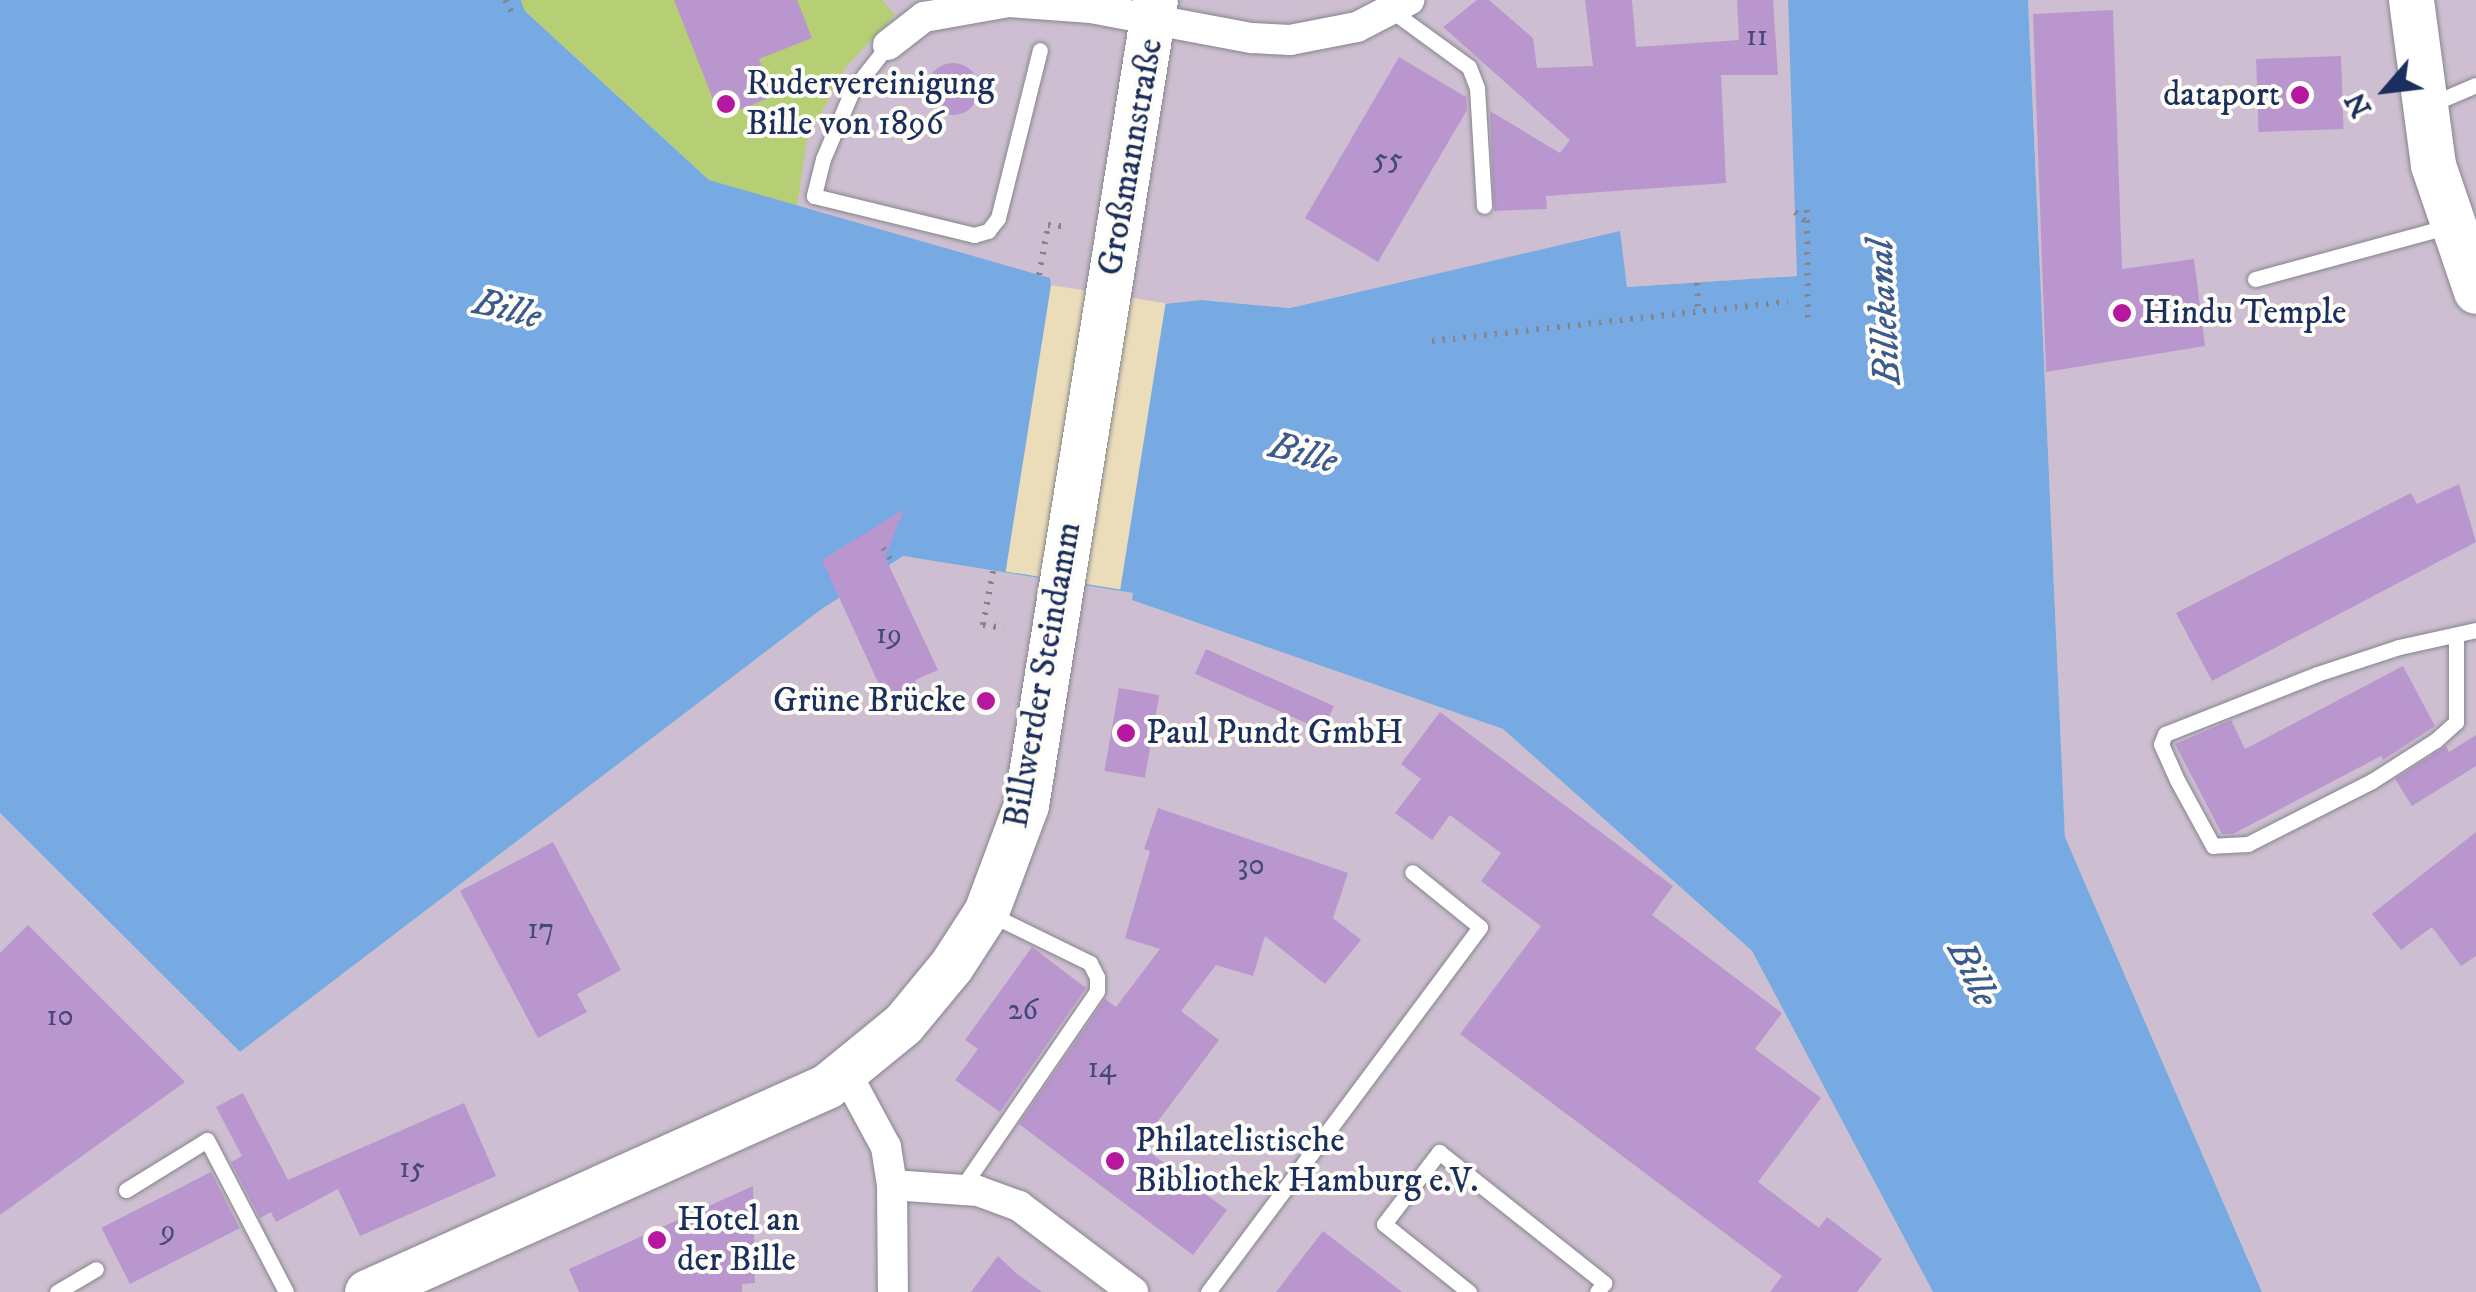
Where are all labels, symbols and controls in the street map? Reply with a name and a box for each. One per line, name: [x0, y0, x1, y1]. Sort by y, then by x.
house number: 11: [1746, 19, 1768, 55]
street label: Großmannstraße: [1089, 35, 1173, 279]
north arrow: [2336, 40, 2436, 140]
place label: Rudervereinigung Bille von 1896: [746, 63, 995, 145]
place label: dataport: [2163, 74, 2280, 116]
marker: dataport: [2289, 84, 2311, 106]
text: N: [2338, 86, 2380, 123]
marker: Rudervereinigung Bille von 1896: [715, 93, 737, 115]
house number: 55: [1373, 142, 1403, 178]
water label: Billekanal: [1858, 238, 1912, 386]
water label: Bille: [469, 280, 545, 340]
place label: Hindu Temple: [2142, 292, 2347, 334]
marker: Hindu Temple: [2111, 302, 2133, 324]
water label: Bille: [1264, 423, 1342, 485]
street label: Billwerder Steindamm: [995, 519, 1091, 831]
house number: 19: [876, 617, 902, 653]
place label: Grüne Brücke: [773, 680, 966, 722]
marker: Grüne Brücke: [975, 690, 997, 712]
place label: Paul Pundt GmbH: [1146, 712, 1404, 754]
marker: Paul Pundt GmbH: [1115, 722, 1137, 744]
house number: 30: [1237, 848, 1265, 884]
house number: 17: [528, 912, 554, 948]
water label: Bille: [1937, 934, 2007, 1014]
house number: 26: [1008, 993, 1038, 1029]
house number: 10: [46, 999, 74, 1035]
house number: 14: [1088, 1051, 1116, 1087]
place label: Philatelistische Bibliothek Hamburg e.V.: [1135, 1120, 1479, 1202]
marker: Philatelistische Bibliothek Hamburg e.V.: [1104, 1150, 1126, 1172]
house number: 15: [399, 1151, 425, 1187]
place label: Hotel an der Bille: [677, 1199, 800, 1281]
house number: 9: [161, 1213, 175, 1249]
marker: Hotel an der Bille: [646, 1229, 668, 1251]

